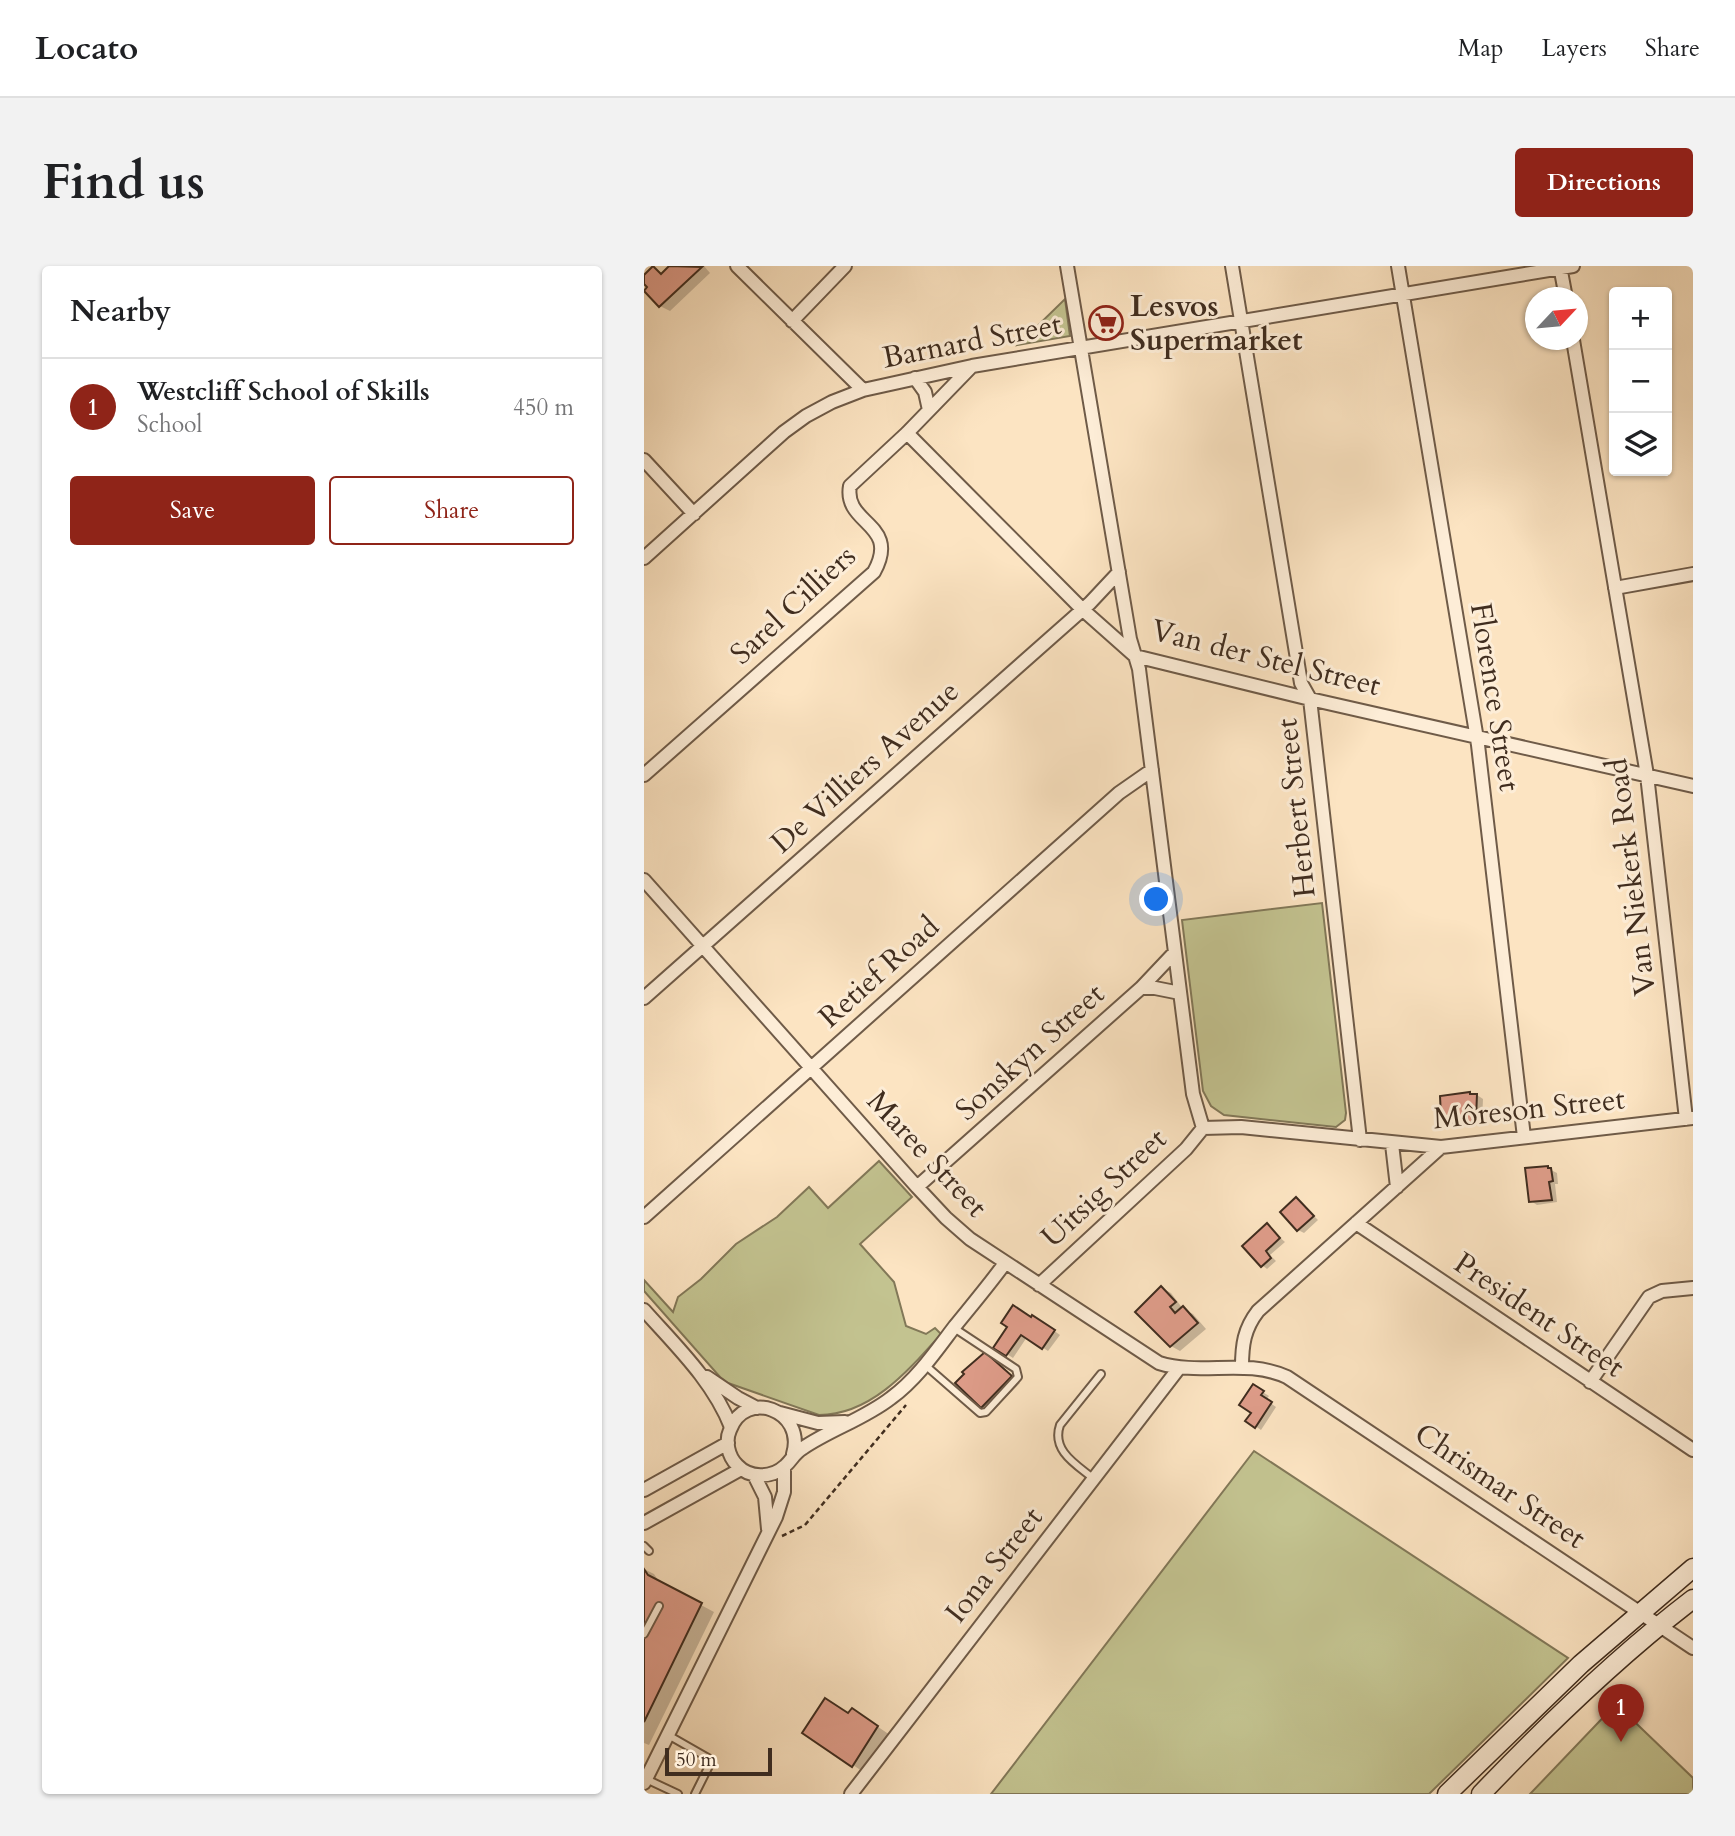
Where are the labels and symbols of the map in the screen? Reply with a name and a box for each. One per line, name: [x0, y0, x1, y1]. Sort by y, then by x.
place label: Lesvos Supermarket: [1130, 286, 1303, 361]
north arrow: [1525, 287, 1588, 350]
street label: Barnard Street: [879, 303, 1065, 378]
supermarket icon: Lesvos Supermarket: [1087, 304, 1125, 342]
street label: Sarel Cilliers: [721, 536, 865, 674]
street label: Florence Street: [1460, 600, 1530, 795]
street label: Van der Stel Street: [1147, 610, 1385, 706]
street label: De Villiers Avenue: [762, 671, 968, 863]
street label: Herbert Street: [1266, 716, 1326, 900]
street label: Van Niekerk Road: [1596, 756, 1666, 998]
your location: [1139, 882, 1173, 916]
street label: Retief Road: [810, 907, 948, 1037]
street label: Sonskyn Street: [947, 974, 1114, 1130]
street label: Môreson Street: [1431, 1078, 1627, 1139]
street label: Maree Street: [858, 1082, 997, 1227]
street label: Uitsig Street: [1032, 1119, 1176, 1257]
street label: President Street: [1446, 1243, 1633, 1387]
street label: Chrismar Street: [1406, 1414, 1594, 1559]
street label: Iona Street: [936, 1498, 1053, 1631]
pin: 1: [1598, 1684, 1644, 1742]
scale bar: [665, 1745, 772, 1777]

